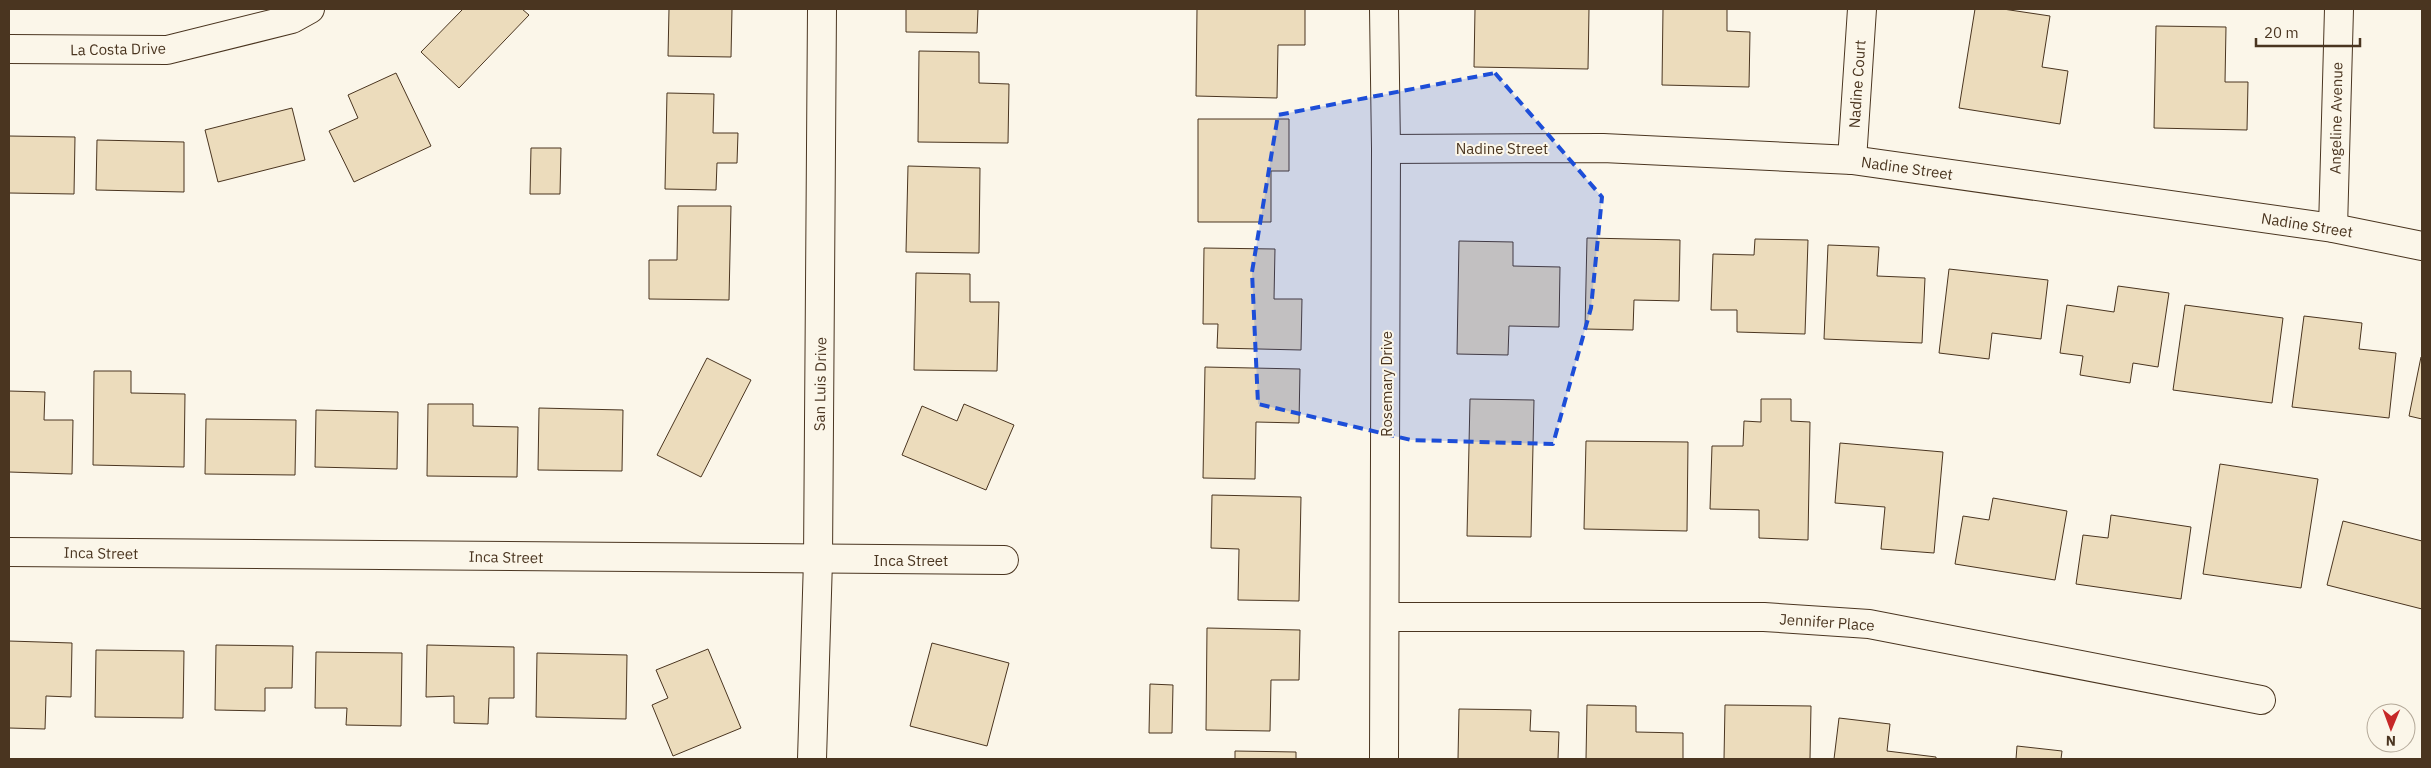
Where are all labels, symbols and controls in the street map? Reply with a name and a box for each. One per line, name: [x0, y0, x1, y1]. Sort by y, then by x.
scale bar: [2256, 15, 2360, 47]
text: 20 m: [2264, 23, 2299, 42]
street label: La Costa Drive: [70, 39, 166, 59]
street label: Nadine Court: [1844, 39, 1870, 129]
street label: Angeline Avenue: [2326, 62, 2346, 174]
street label: Nadine Street: [1456, 139, 1548, 158]
street label: Nadine Street: [1860, 152, 1954, 184]
street label: Nadine Street: [2260, 208, 2354, 242]
street label: Rosemary Drive: [1377, 331, 1396, 437]
street label: San Luis Drive: [810, 337, 830, 431]
street label: Inca Street: [63, 543, 139, 563]
street label: Inca Street: [468, 547, 544, 567]
street label: Inca Street: [874, 551, 948, 570]
street label: Jennifer Place: [1779, 609, 1875, 635]
north arrow: [2366, 703, 2416, 753]
text: N: [2386, 732, 2396, 750]

